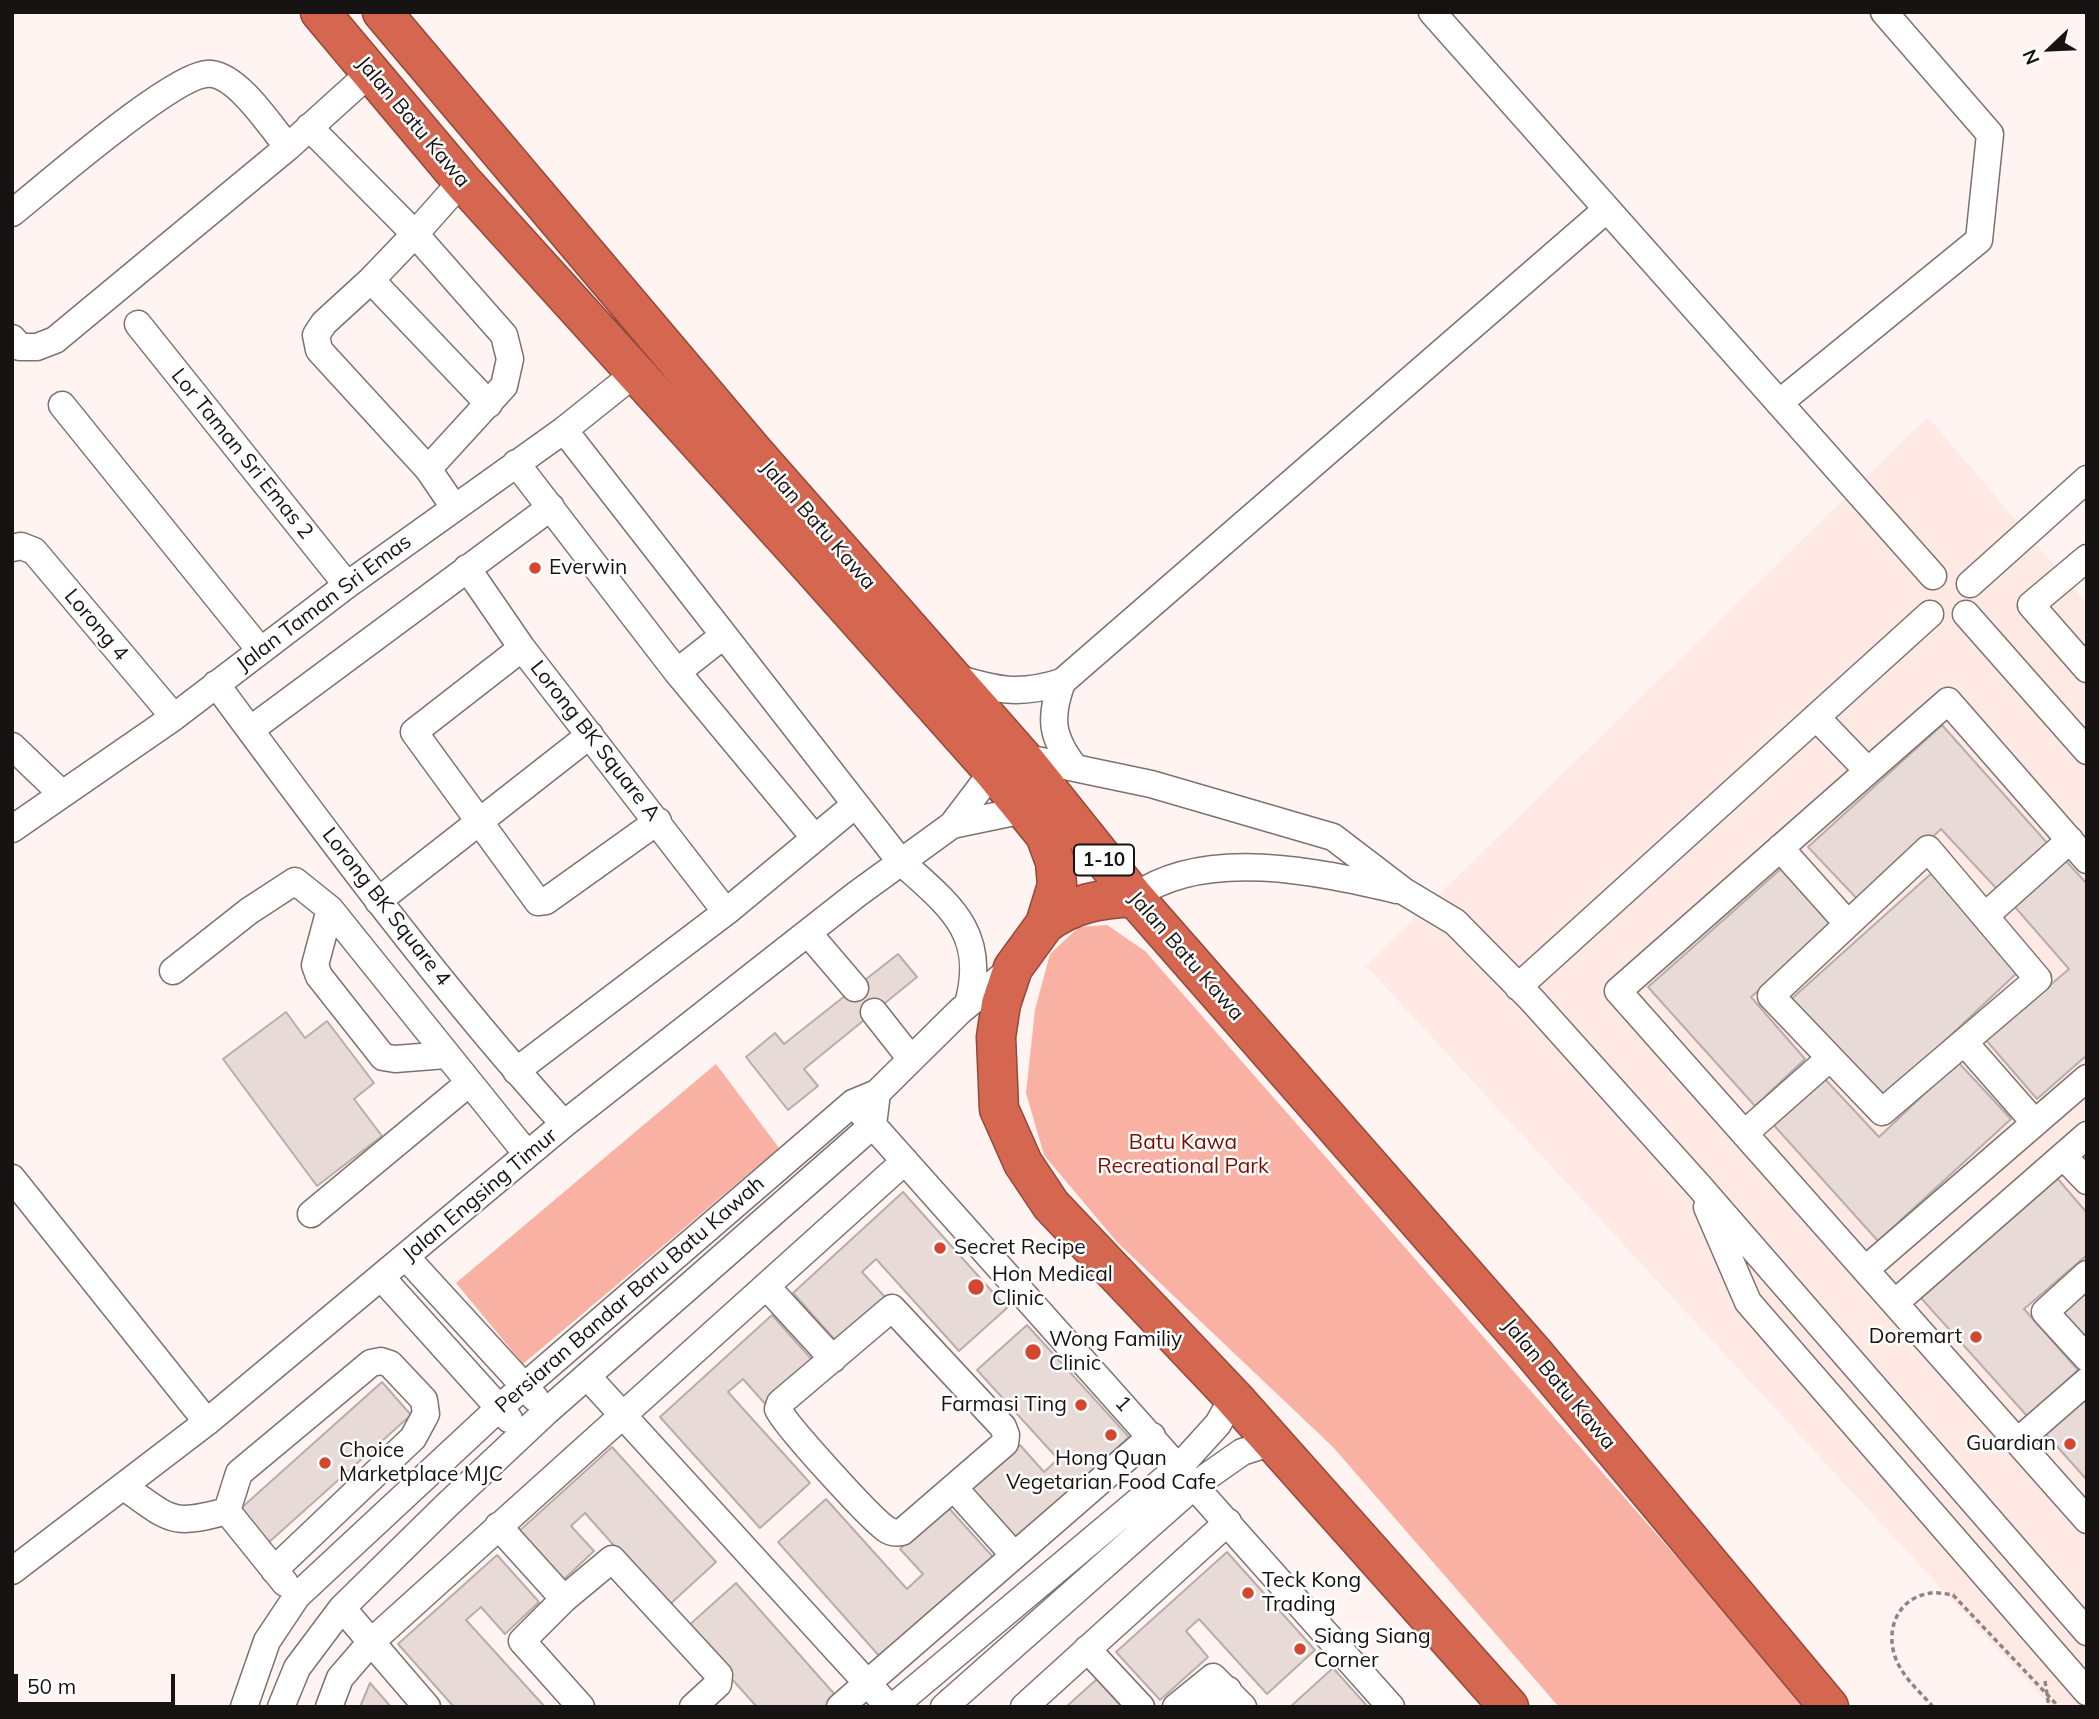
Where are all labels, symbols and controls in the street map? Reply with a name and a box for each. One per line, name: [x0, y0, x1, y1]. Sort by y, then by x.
north arrow: [2015, 14, 2085, 84]
text: N: [2017, 46, 2045, 69]
street label: Jalan Batu Kawa: [351, 51, 475, 193]
street label: Lor Taman Sri Emas 2: [165, 364, 319, 544]
street label: Jalan Batu Kawa: [755, 455, 881, 595]
street label: Jalan Taman Sri Emas: [232, 529, 416, 677]
place label: Everwin: [549, 555, 627, 581]
marker: Everwin: [527, 560, 543, 576]
street label: Lorong 4: [59, 584, 133, 666]
street label: Lorong BK Square A: [525, 656, 665, 826]
street label: Lorong BK Square 4: [316, 823, 456, 991]
road number: 1-10: [1074, 845, 1134, 876]
street label: Jalan Batu Kawa: [1123, 886, 1249, 1026]
street label: Jalan Engsing Timur: [398, 1123, 562, 1267]
park label: Batu Kawa Recreational Park: [1097, 1130, 1269, 1180]
street label: Persiaran Bandar Baru Batu Kawah: [490, 1171, 770, 1419]
place label: Secret Recipe: [954, 1235, 1086, 1261]
marker: Secret Recipe: [932, 1240, 948, 1256]
place label: Hon Medical Clinic: [992, 1262, 1113, 1312]
marker: Hon Medical Clinic: [966, 1277, 986, 1297]
street label: Jalan Batu Kawa: [1497, 1313, 1621, 1455]
place label: Doremart: [1869, 1324, 1962, 1350]
place label: Wong Familiy Clinic: [1049, 1327, 1182, 1377]
marker: Doremart: [1968, 1329, 1984, 1345]
marker: Wong Familiy Clinic: [1023, 1342, 1043, 1362]
street label: 1: [1109, 1391, 1137, 1417]
place label: Farmasi Ting: [941, 1392, 1067, 1418]
marker: Farmasi Ting: [1073, 1397, 1089, 1413]
marker: Hong Quan Vegetarian Food Cafe: [1103, 1427, 1119, 1443]
place label: Guardian: [1966, 1431, 2056, 1457]
marker: Guardian: [2062, 1436, 2078, 1452]
place label: Choice Marketplace MJC: [339, 1438, 503, 1488]
place label: Hong Quan Vegetarian Food Cafe: [1006, 1446, 1216, 1496]
marker: Choice Marketplace MJC: [317, 1455, 333, 1471]
place label: Teck Kong Trading: [1262, 1568, 1361, 1618]
marker: Teck Kong Trading: [1240, 1585, 1256, 1601]
place label: Siang Siang Corner: [1314, 1624, 1431, 1674]
marker: Siang Siang Corner: [1292, 1641, 1308, 1657]
scale bar: [18, 1660, 178, 1704]
text: 50 m: [27, 1673, 76, 1699]

